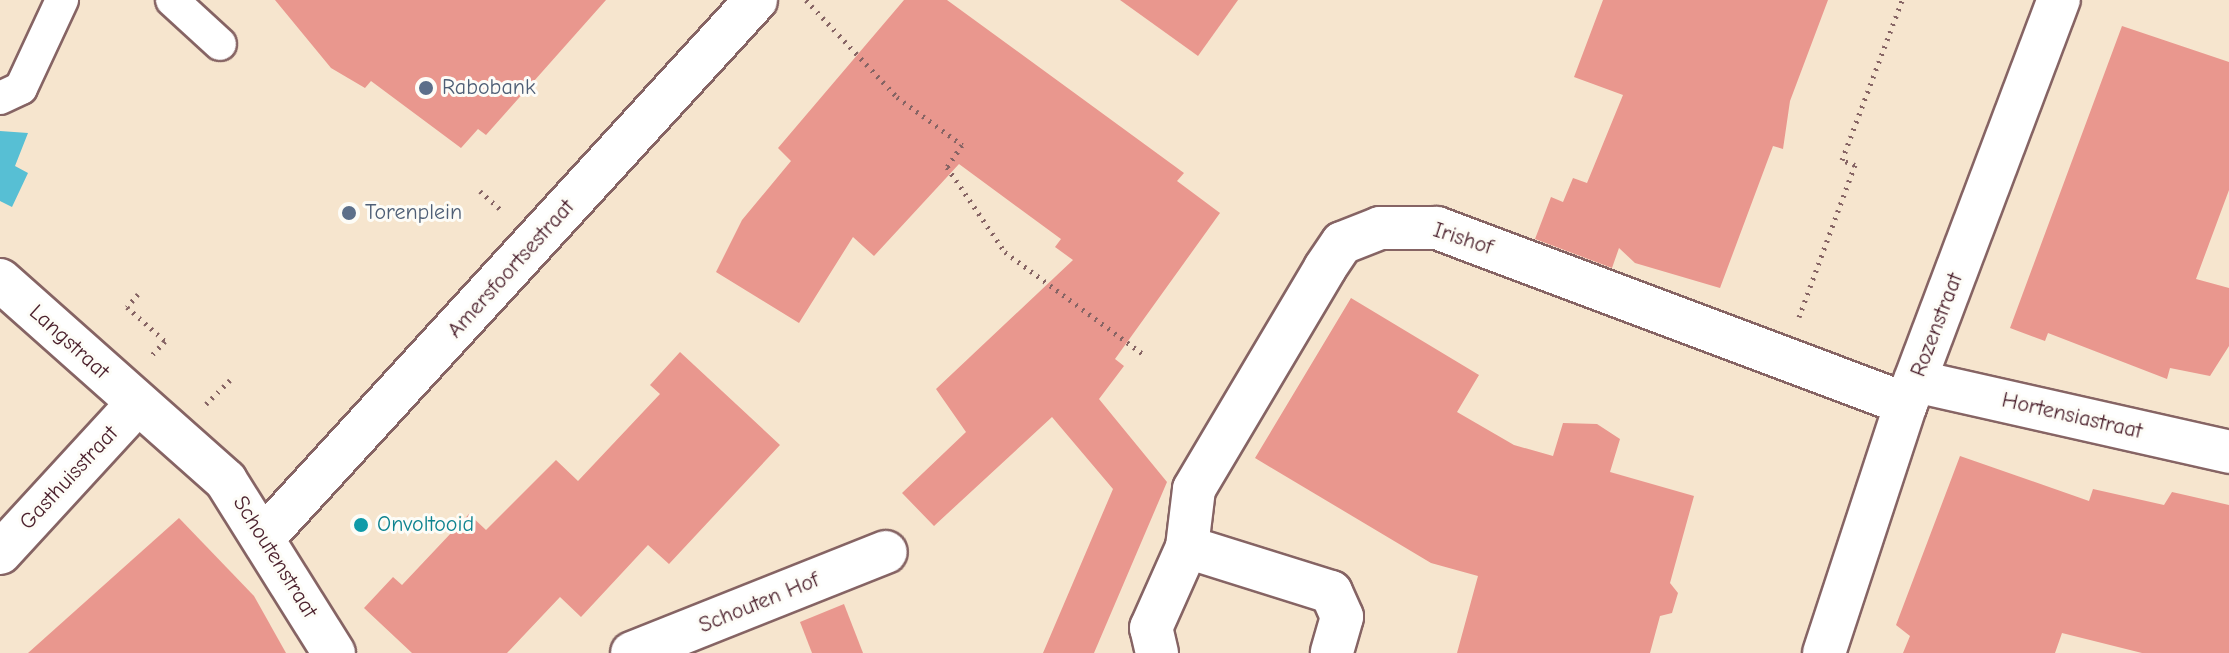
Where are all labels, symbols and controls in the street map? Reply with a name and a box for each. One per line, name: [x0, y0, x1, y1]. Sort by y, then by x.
place label: Rabobank: [442, 75, 536, 101]
marker: Rabobank: [417, 79, 435, 97]
street label: Amersfoortsestraat: [442, 194, 580, 344]
place label: Torenplein: [365, 200, 462, 226]
marker: Torenplein: [340, 204, 358, 222]
street label: Irishof: [1430, 217, 1496, 261]
street label: Rozenstraat: [1905, 269, 1969, 381]
street label: Langstraat: [24, 299, 114, 385]
street label: Hortensiastraat: [1999, 387, 2145, 445]
street label: Gasthuisstraat: [14, 421, 124, 535]
street label: Schoutenstraat: [227, 491, 323, 623]
place label: Onvoltooid: [377, 512, 474, 538]
marker: Onvoltooid: [352, 516, 370, 534]
street label: Schouten Hof: [695, 567, 823, 639]

